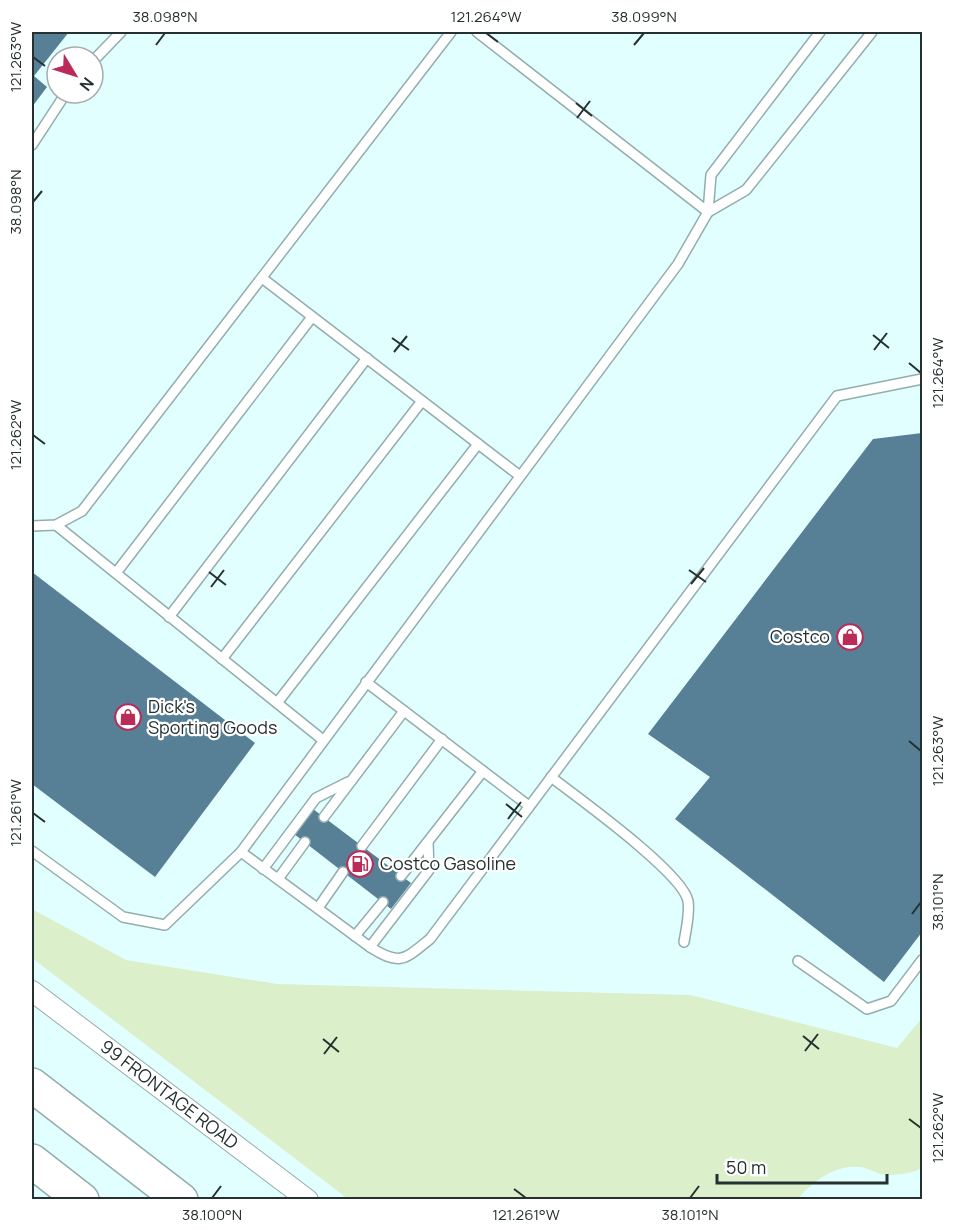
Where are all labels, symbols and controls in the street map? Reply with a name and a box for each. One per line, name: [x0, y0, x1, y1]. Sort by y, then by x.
text: 38.098°N: [133, 6, 198, 27]
text: 121.264°W: [451, 6, 521, 27]
text: 38.099°N: [611, 6, 677, 27]
text: 121.263°W: [5, 22, 26, 92]
north arrow: [45, 45, 105, 105]
text: N: [75, 73, 99, 96]
text: 38.098°N: [5, 170, 26, 235]
text: 121.264°W: [927, 338, 948, 408]
text: 121.262°W: [5, 400, 26, 470]
shop icon: Costco: [835, 622, 865, 652]
place label: Costco: [770, 624, 830, 648]
place label: Dick's Sporting Goods: [148, 694, 277, 739]
shop icon: Dick's Sporting Goods: [113, 702, 143, 732]
text: 121.263°W: [927, 716, 948, 786]
text: 121.261°W: [5, 779, 26, 847]
fuel station icon: Costco Gasoline: [345, 849, 375, 879]
place label: Costco Gasoline: [380, 851, 516, 875]
text: 38.101°N: [927, 874, 948, 930]
street label: 99 FRONTAGE ROAD: [96, 1034, 244, 1154]
text: 121.262°W: [927, 1093, 948, 1163]
scale bar: [717, 1147, 886, 1185]
text: 50 m: [726, 1155, 766, 1179]
text: 38.100°N: [182, 1204, 242, 1225]
text: 121.261°W: [492, 1204, 560, 1225]
text: 38.101°N: [662, 1204, 718, 1225]

